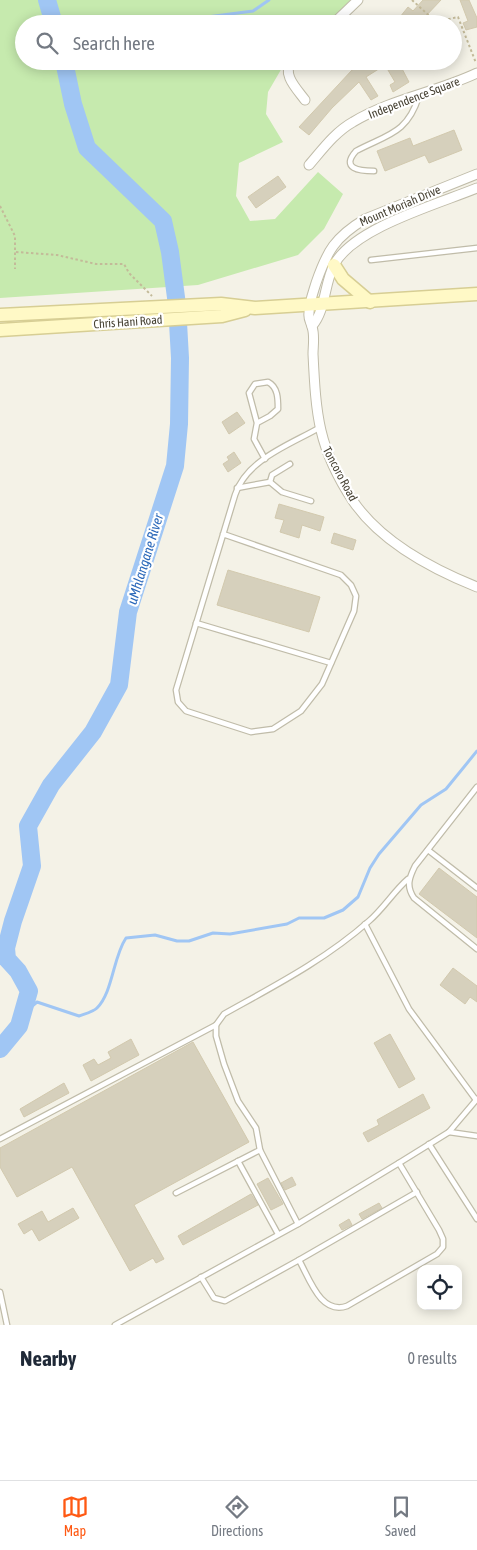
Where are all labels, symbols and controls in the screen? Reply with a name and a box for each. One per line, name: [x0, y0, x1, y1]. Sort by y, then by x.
search box: [15, 15, 462, 70]
icon: search: [33, 29, 61, 57]
text: Search here: [73, 32, 155, 54]
street label: Independence Square: [366, 74, 462, 122]
street label: Mount Moriah Drive: [357, 183, 443, 229]
street label: Chris Hani Road: [93, 313, 163, 331]
street label: Toncoro Road: [320, 444, 360, 504]
water label: uMhlangane River: [124, 511, 167, 606]
map controls: [417, 1265, 462, 1310]
button: locate: [417, 1265, 462, 1310]
text: Nearby: [20, 1346, 76, 1370]
text: 0 results: [407, 1349, 457, 1367]
tab: Map: [61, 1493, 89, 1539]
tab: Directions: [211, 1493, 263, 1539]
tab: Saved: [385, 1493, 416, 1539]

